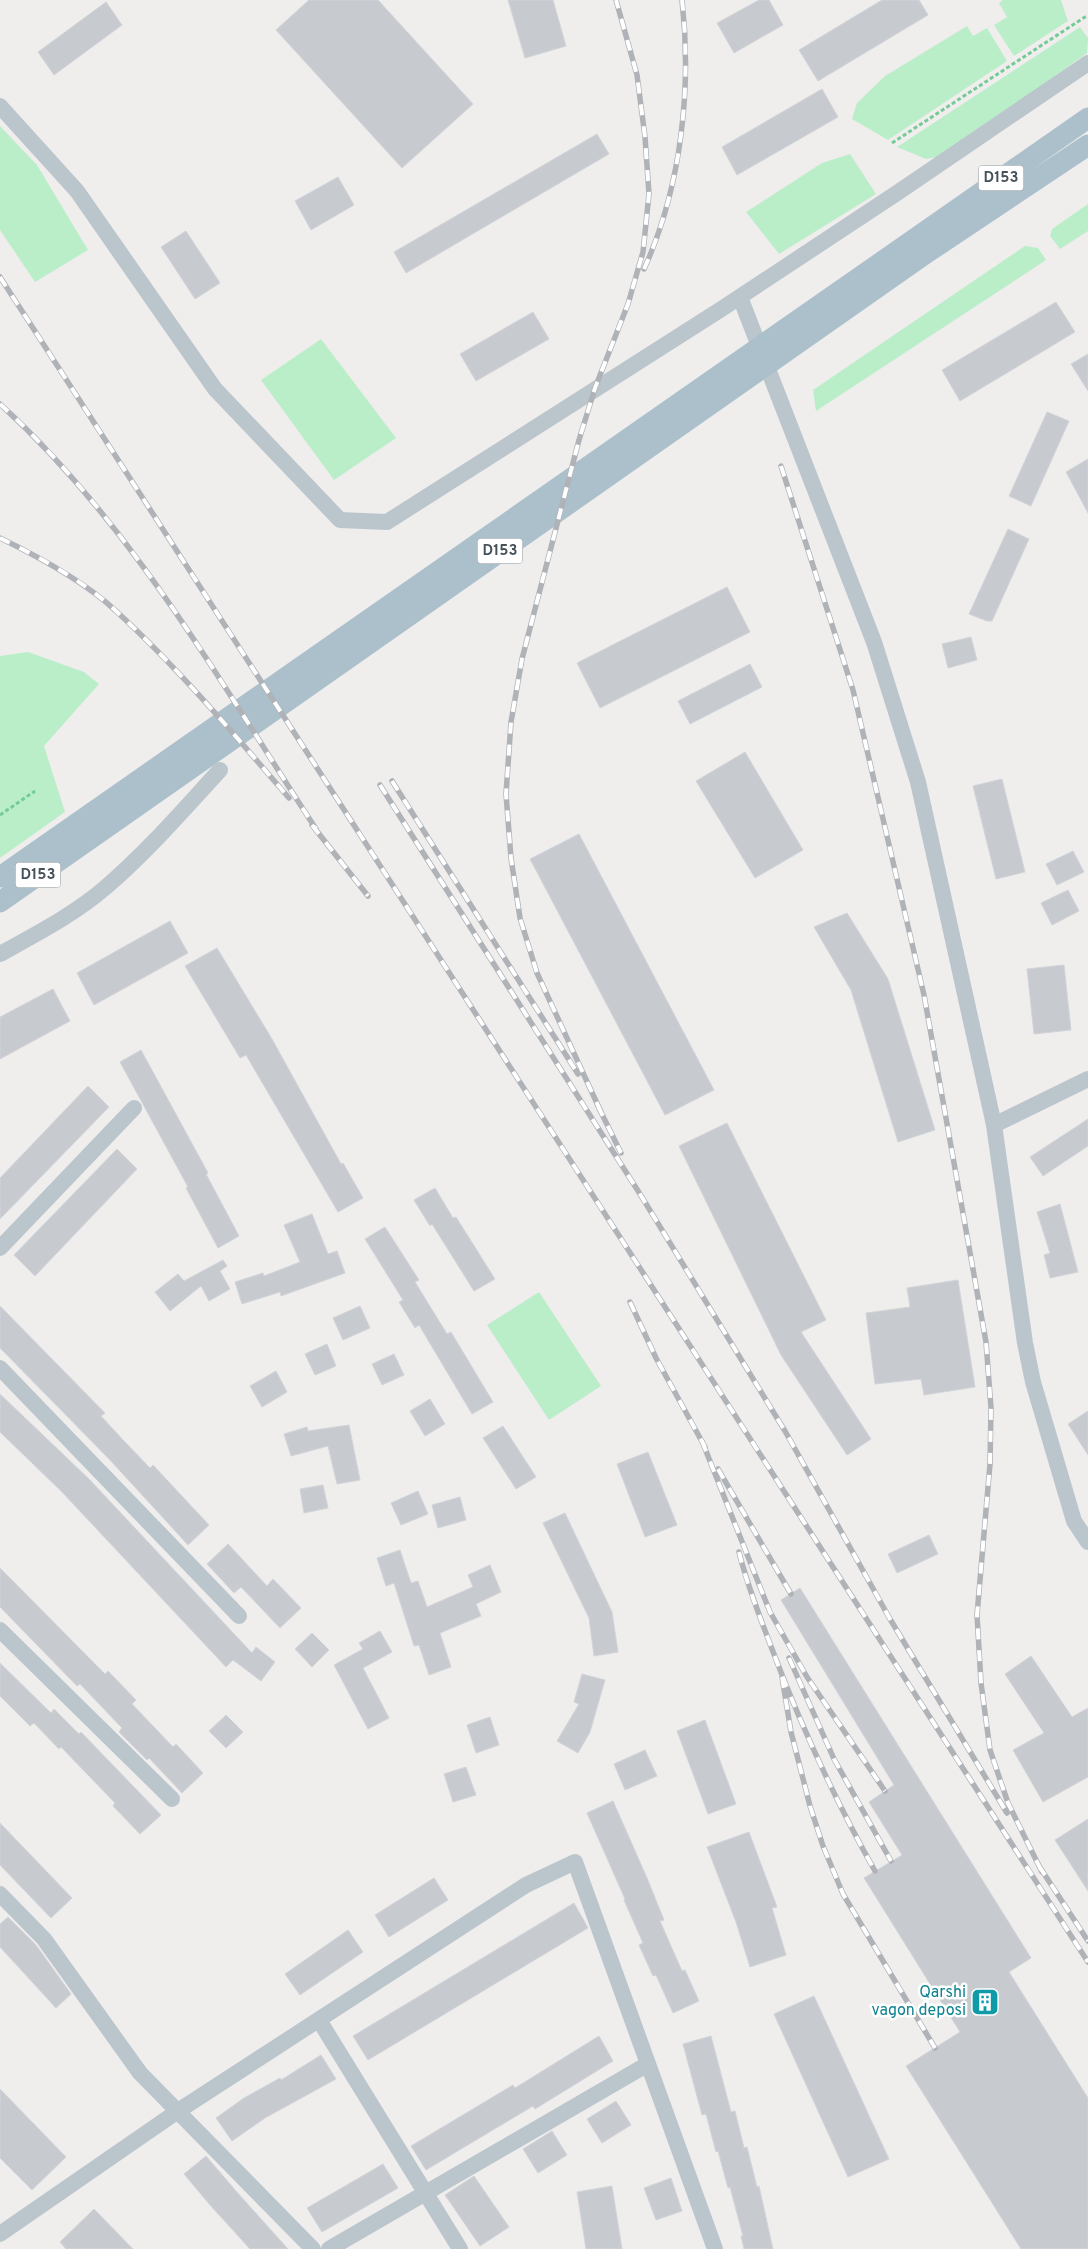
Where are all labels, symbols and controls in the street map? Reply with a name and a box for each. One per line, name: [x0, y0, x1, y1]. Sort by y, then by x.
road number: D153: [978, 166, 1024, 190]
road number: D153: [478, 538, 522, 564]
road number: D153: [15, 862, 60, 888]
place label: Qarshi vagon deposi: [872, 1983, 966, 2021]
building icon: Qarshi vagon deposi: [970, 1987, 1000, 2017]

